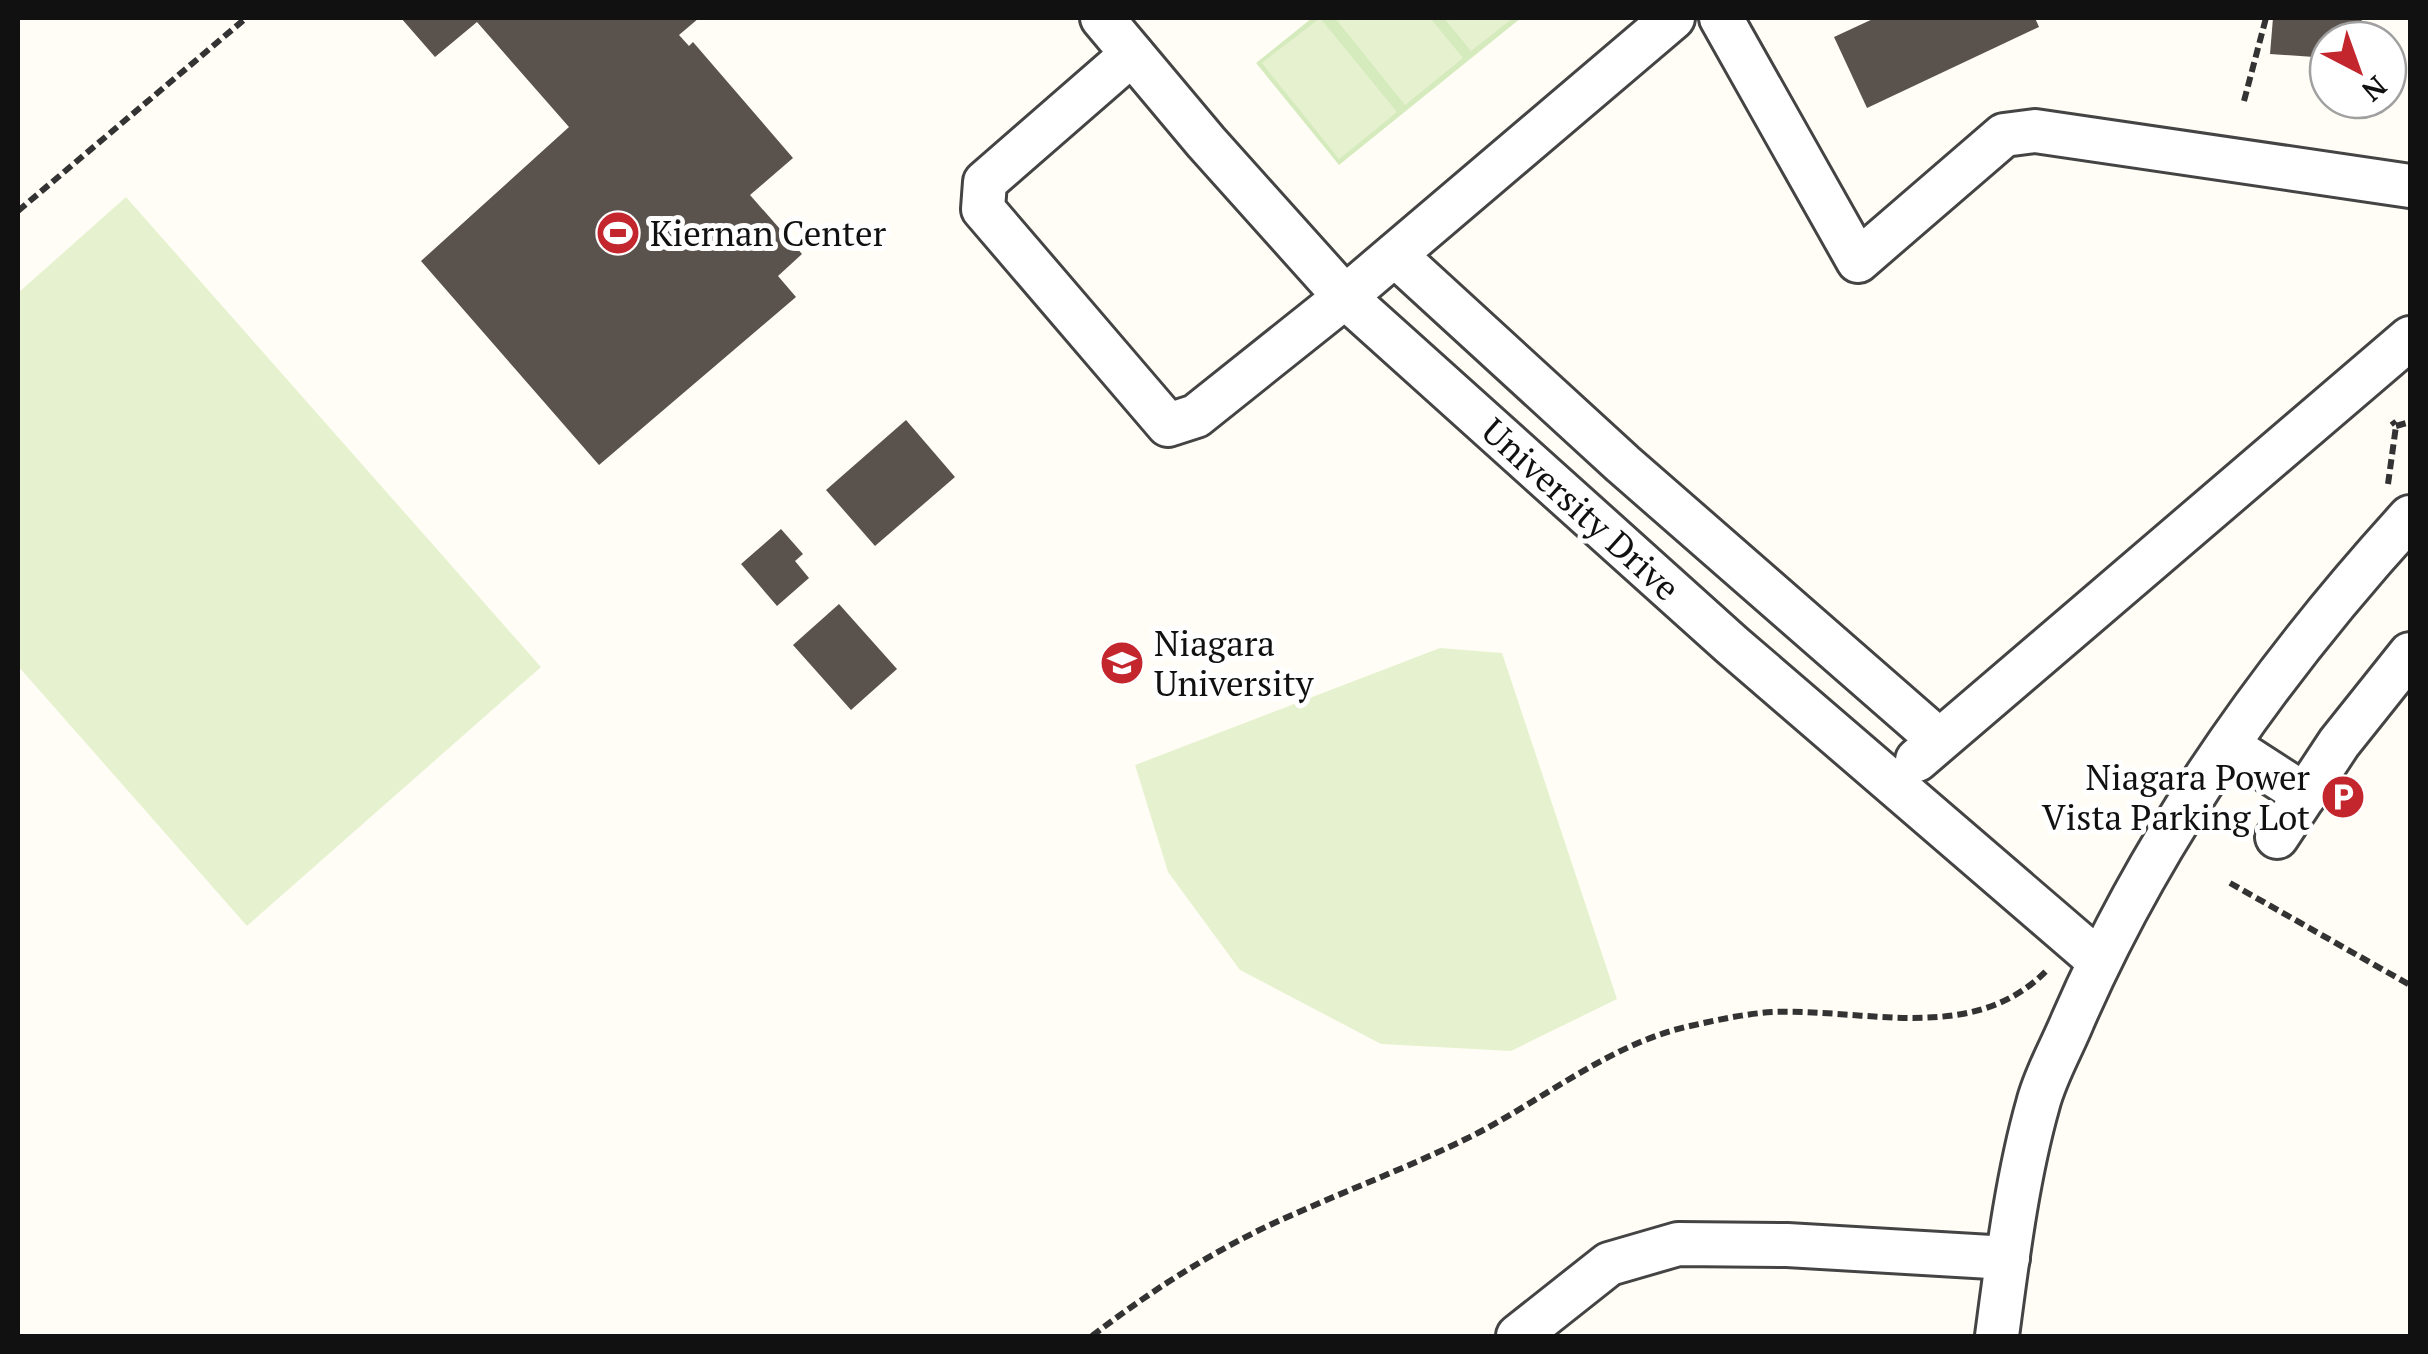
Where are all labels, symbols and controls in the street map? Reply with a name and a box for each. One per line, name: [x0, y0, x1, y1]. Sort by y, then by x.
north arrow: [2308, 20, 2408, 120]
text: N: [2355, 68, 2395, 110]
sports icon: Kiernan Center: [595, 210, 641, 256]
place label: Kiernan Center: [650, 210, 887, 256]
street label: University Drive: [1472, 408, 1690, 610]
place label: Niagara University: [1154, 620, 1315, 706]
school or university icon: Niagara University: [1099, 640, 1145, 686]
place label: Niagara Power Vista Parking Lot: [2042, 754, 2311, 840]
parking icon: Niagara Power Vista Parking Lot: [2320, 774, 2366, 820]

